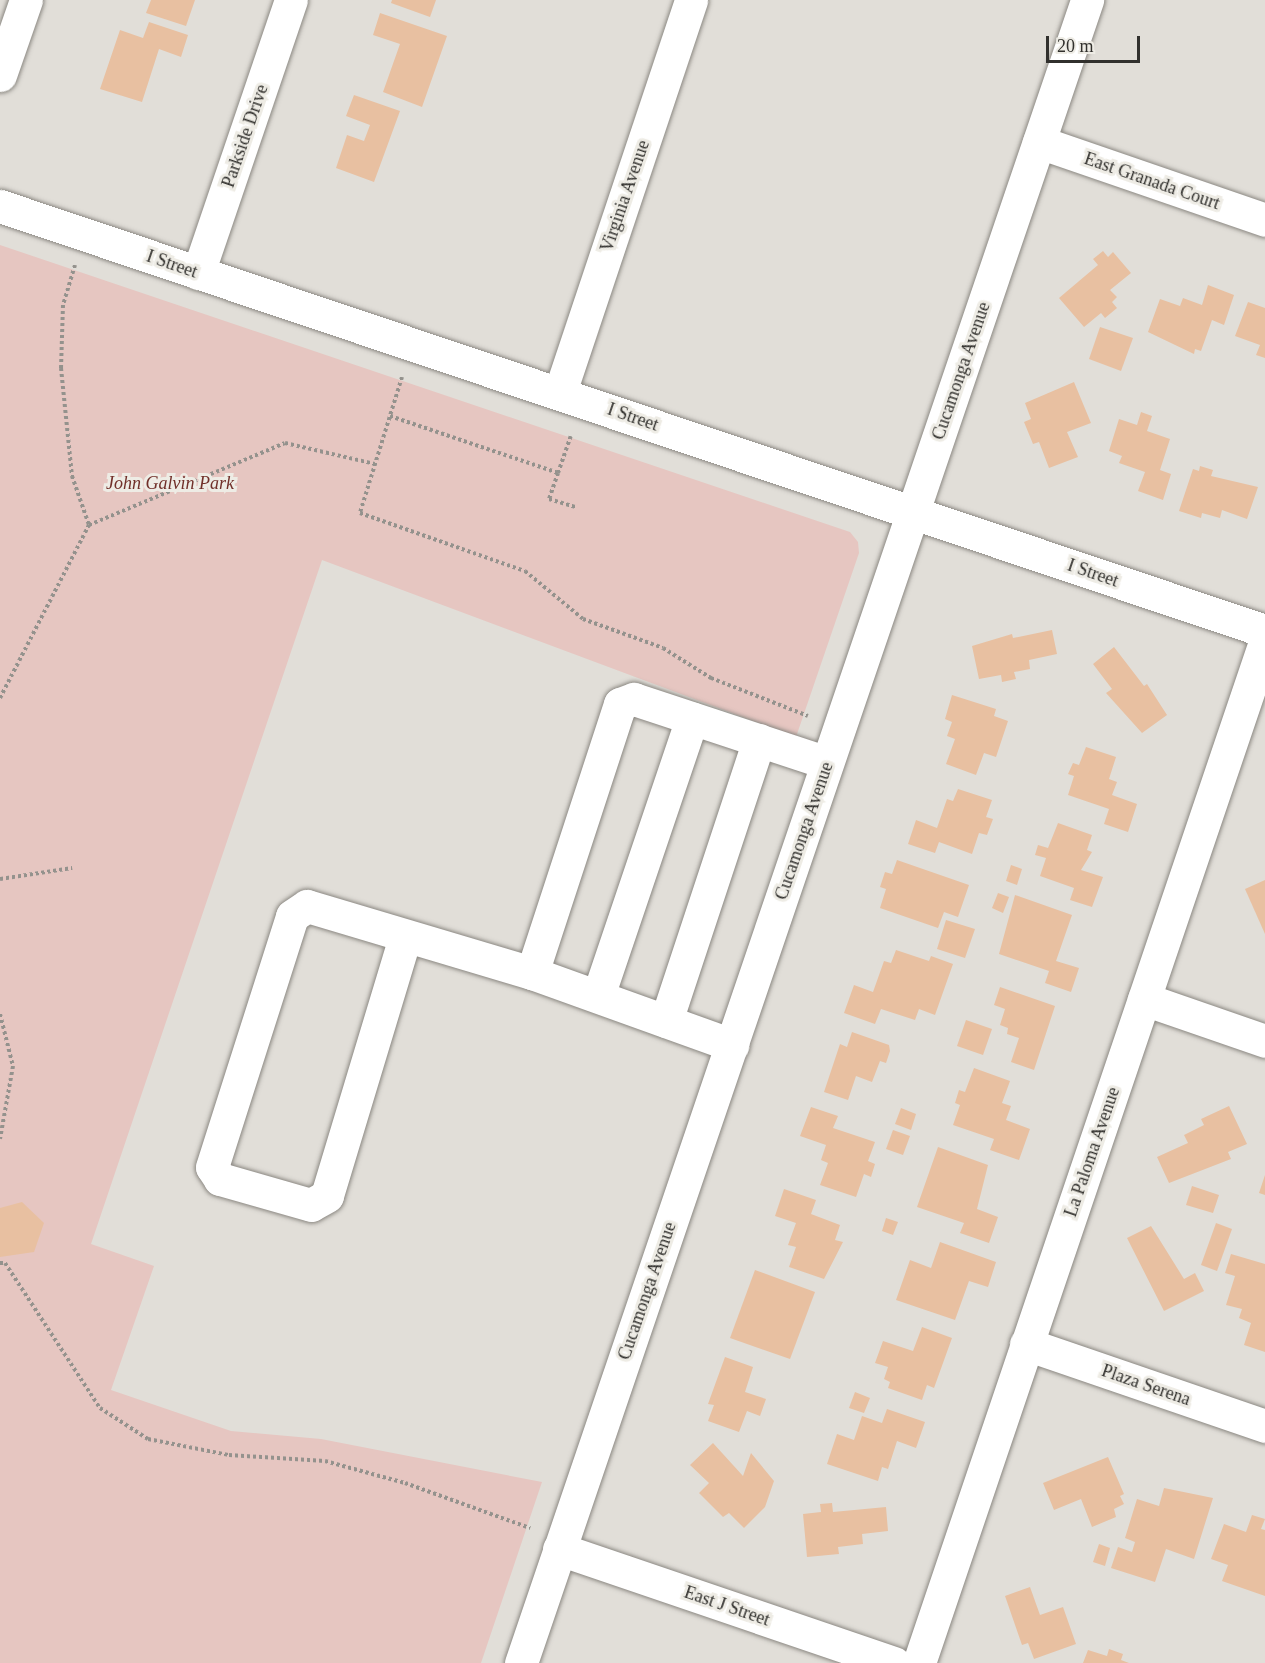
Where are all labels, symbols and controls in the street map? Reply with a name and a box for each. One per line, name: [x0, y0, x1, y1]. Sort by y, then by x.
scale bar: [1049, 24, 1144, 62]
text: 20 m: [1057, 36, 1094, 56]
street label: Parkside Drive: [217, 82, 273, 190]
street label: Virginia Avenue: [596, 137, 654, 255]
street label: East Granada Court: [1081, 148, 1223, 214]
street label: I Street: [144, 245, 200, 283]
street label: Cucamonga Avenue: [927, 299, 995, 443]
street label: I Street: [605, 398, 661, 436]
park label: John Galvin Park: [106, 472, 234, 494]
street label: I Street: [1065, 554, 1121, 592]
street label: Cucamonga Avenue: [770, 759, 838, 903]
street label: La Paloma Avenue: [1060, 1084, 1124, 1220]
street label: Cucamonga Avenue: [613, 1219, 681, 1363]
street label: Plaza Serena: [1099, 1360, 1193, 1410]
street label: East J Street: [681, 1581, 773, 1631]

